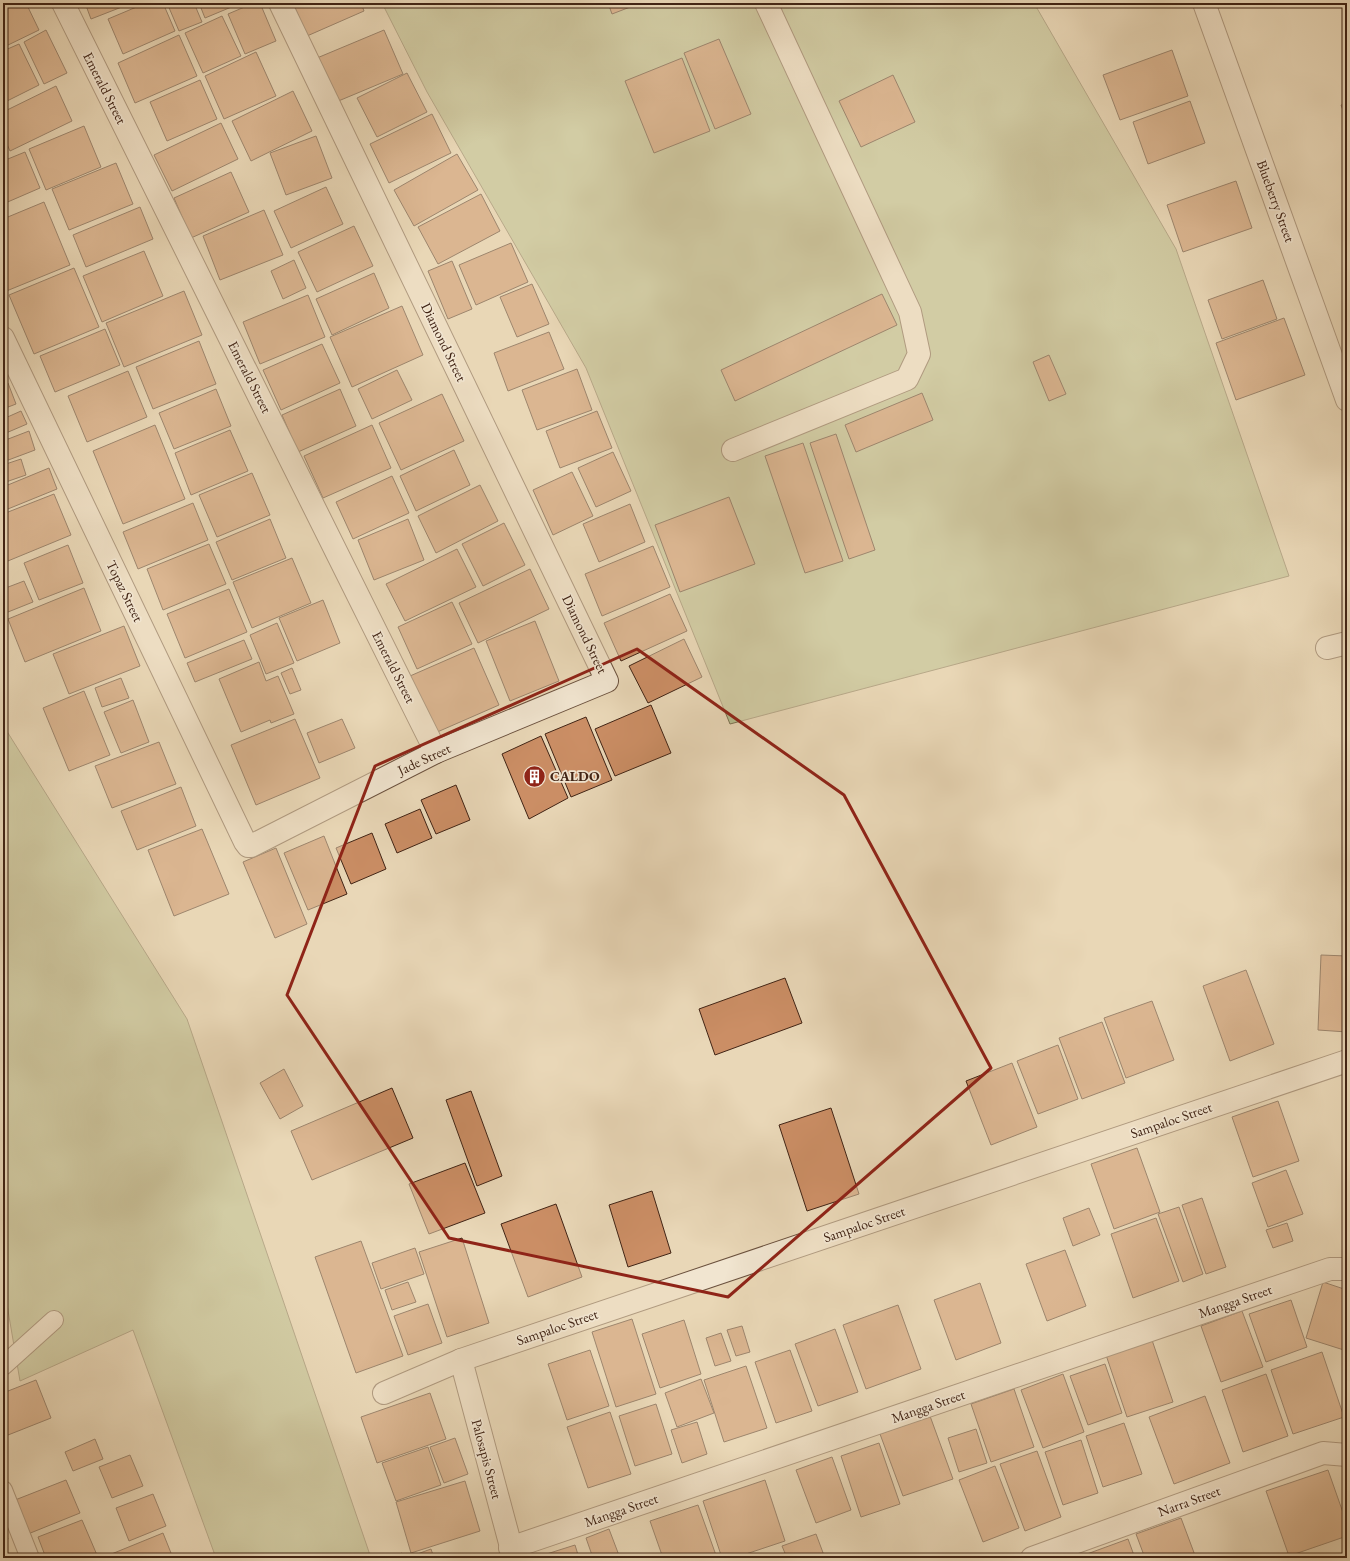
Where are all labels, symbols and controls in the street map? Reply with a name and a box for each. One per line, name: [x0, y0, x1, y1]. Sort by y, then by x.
street label: Emerald Street: [79, 49, 131, 128]
street label: Blueberry Street: [1253, 157, 1299, 245]
street label: Diamond Street: [417, 300, 471, 385]
street label: Emerald Street: [224, 338, 276, 417]
street label: Topaz Street: [102, 557, 148, 625]
street label: Diamond Street: [558, 592, 612, 677]
street label: Emerald Street: [368, 628, 420, 707]
street label: Jade Street: [394, 739, 454, 780]
building icon: CALDO: [522, 763, 548, 789]
place label: CALDO: [550, 767, 600, 785]
street label: Sampaloc Street: [1128, 1097, 1215, 1142]
street label: Sampaloc Street: [821, 1201, 908, 1246]
street label: Mangga Street: [1196, 1280, 1275, 1322]
street label: Sampaloc Street: [514, 1304, 601, 1349]
street label: Mangga Street: [889, 1385, 968, 1427]
street label: Palosapis Street: [468, 1417, 506, 1501]
street label: Narra Street: [1155, 1481, 1223, 1521]
street label: Mangga Street: [582, 1489, 661, 1531]

